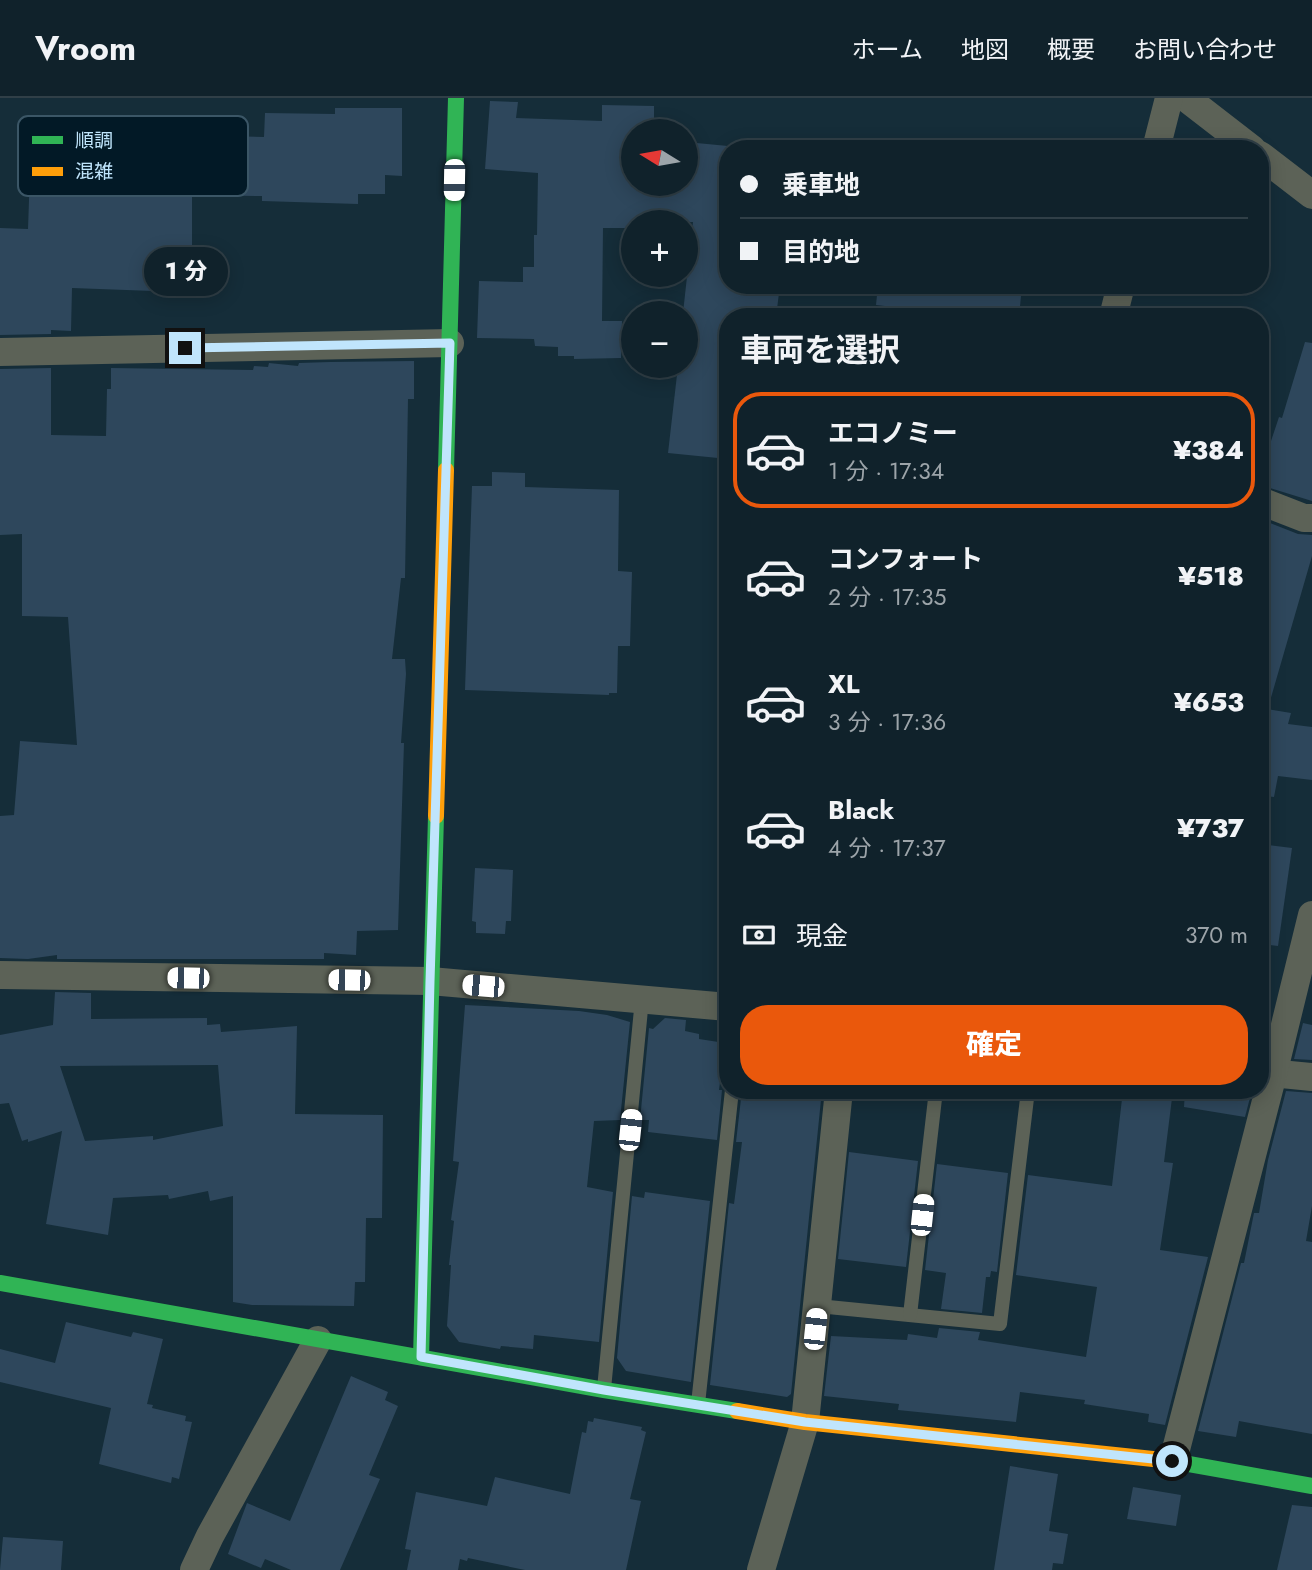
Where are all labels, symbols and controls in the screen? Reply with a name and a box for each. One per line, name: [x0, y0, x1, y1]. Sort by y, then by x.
text: Vroom: [35, 25, 136, 72]
text: ホーム: [852, 32, 923, 67]
text: 地図: [961, 32, 1009, 67]
text: 概要: [1047, 32, 1095, 67]
text: お問い合わせ: [1133, 32, 1277, 67]
legend: [18, 116, 248, 196]
north arrow: [621, 119, 698, 196]
map controls: [621, 119, 698, 378]
text: 順調: [75, 127, 113, 154]
text: 混雑: [75, 158, 113, 185]
car: [444, 159, 465, 201]
text: 乗車地: [782, 166, 860, 204]
button: +: [621, 210, 698, 287]
text: 目的地: [782, 233, 860, 271]
callout: 1 分: [143, 246, 227, 296]
text: 1 分: [165, 254, 207, 288]
button: −: [621, 301, 698, 378]
text: 車両を選択: [740, 327, 900, 373]
route end: [169, 332, 201, 364]
text: エコノミー: [828, 414, 958, 452]
icon: car: [744, 419, 807, 482]
text: ¥384: [1173, 431, 1244, 469]
text: 1 分 · 17:34: [828, 454, 944, 488]
text: コンフォート: [828, 540, 983, 578]
icon: car: [744, 545, 807, 608]
text: ¥518: [1178, 557, 1244, 595]
text: 2 分 · 17:35: [828, 580, 947, 614]
text: XL: [828, 665, 860, 703]
icon: car: [744, 671, 807, 734]
text: ¥653: [1174, 683, 1244, 721]
text: 3 分 · 17:36: [828, 705, 946, 739]
text: Black: [828, 791, 894, 829]
icon: car: [744, 797, 807, 860]
text: ¥737: [1177, 809, 1244, 847]
text: 4 分 · 17:37: [828, 831, 946, 865]
icon: cash: [740, 916, 778, 954]
text: 現金: [796, 917, 848, 955]
text: 370 m: [1185, 918, 1248, 952]
car: [167, 967, 210, 989]
car: [328, 969, 371, 991]
car: [462, 974, 505, 998]
button: 確定: [740, 1005, 1248, 1085]
car: [618, 1108, 643, 1152]
car: [910, 1193, 935, 1237]
car: [803, 1307, 828, 1351]
route start: [1156, 1445, 1188, 1477]

